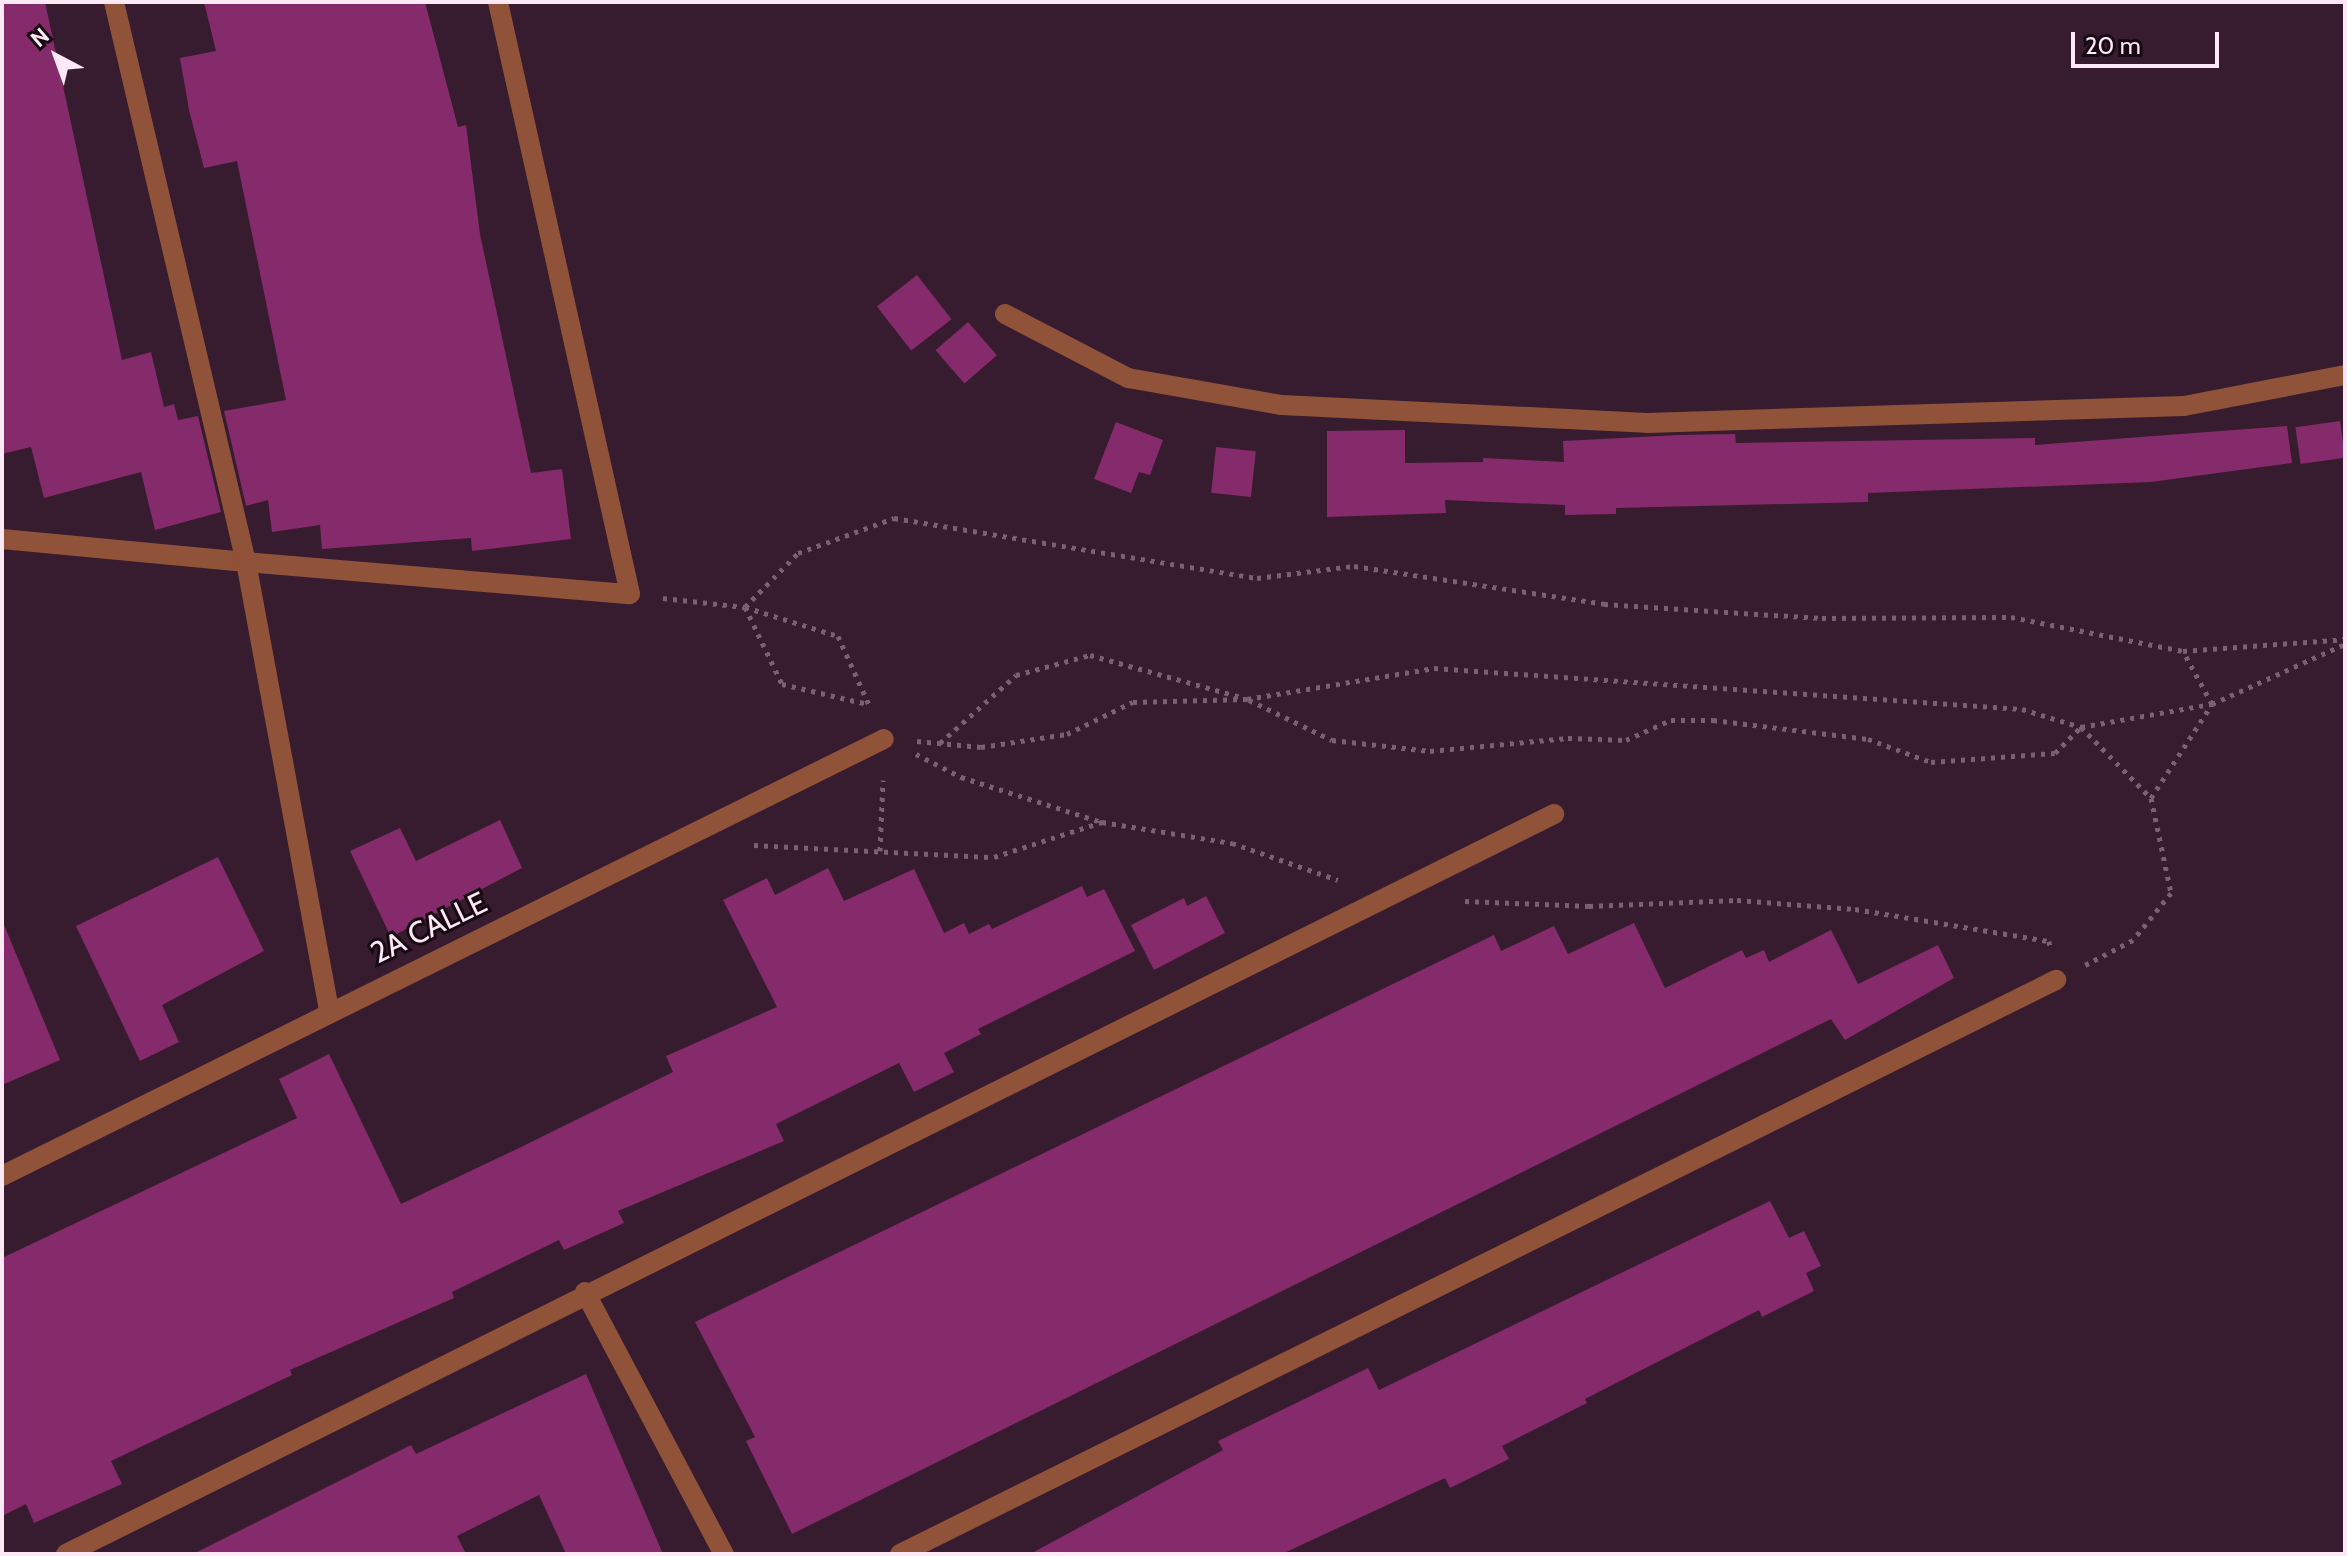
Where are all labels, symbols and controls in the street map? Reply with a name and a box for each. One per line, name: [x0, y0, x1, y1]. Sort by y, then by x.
north arrow: [16, 16, 96, 96]
scale bar: [2075, 16, 2223, 66]
text: N: [25, 22, 55, 53]
text: 20 m: [2085, 31, 2141, 60]
street label: 2A CALLE: [365, 885, 493, 971]

